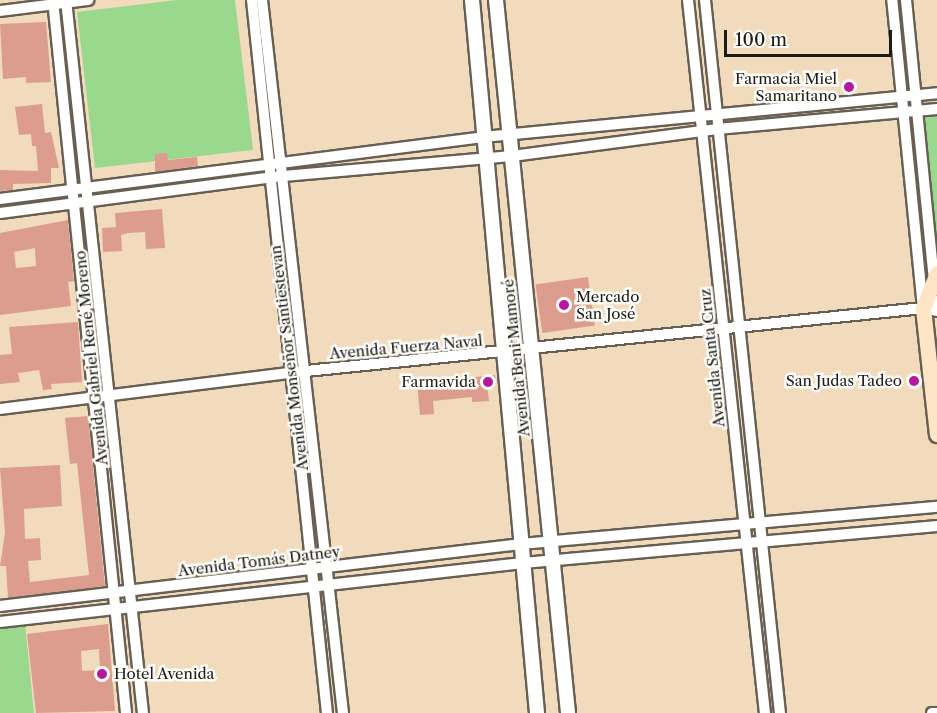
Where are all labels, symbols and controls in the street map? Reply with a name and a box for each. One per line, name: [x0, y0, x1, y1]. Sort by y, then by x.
scale bar: [727, 18, 895, 56]
text: 100 m: [735, 29, 787, 51]
place label: Farmacia Miel Samaritano: [735, 69, 837, 104]
marker: Farmacia Miel Samaritano: [842, 80, 856, 94]
street label: Avenida Monseñor Santiestevan: [266, 244, 312, 472]
street label: Avenida Gabriel René Moreno: [71, 250, 111, 466]
street label: Avenida Beni Mamoré: [499, 278, 533, 438]
place label: Mercado San José: [576, 287, 639, 322]
street label: Avenida Santa Cruz: [696, 288, 728, 428]
marker: Mercado San José: [557, 298, 571, 312]
street label: Avenida Fuerza Naval: [328, 331, 484, 363]
place label: San Judas Tadeo: [785, 372, 902, 390]
place label: Farmavida: [401, 373, 476, 391]
marker: San Judas Tadeo: [907, 374, 921, 388]
marker: Farmavida: [481, 375, 495, 389]
street label: Avenida Tomás Datney: [177, 542, 341, 580]
place label: Hotel Avenida: [114, 665, 215, 683]
marker: Hotel Avenida: [95, 667, 109, 681]

